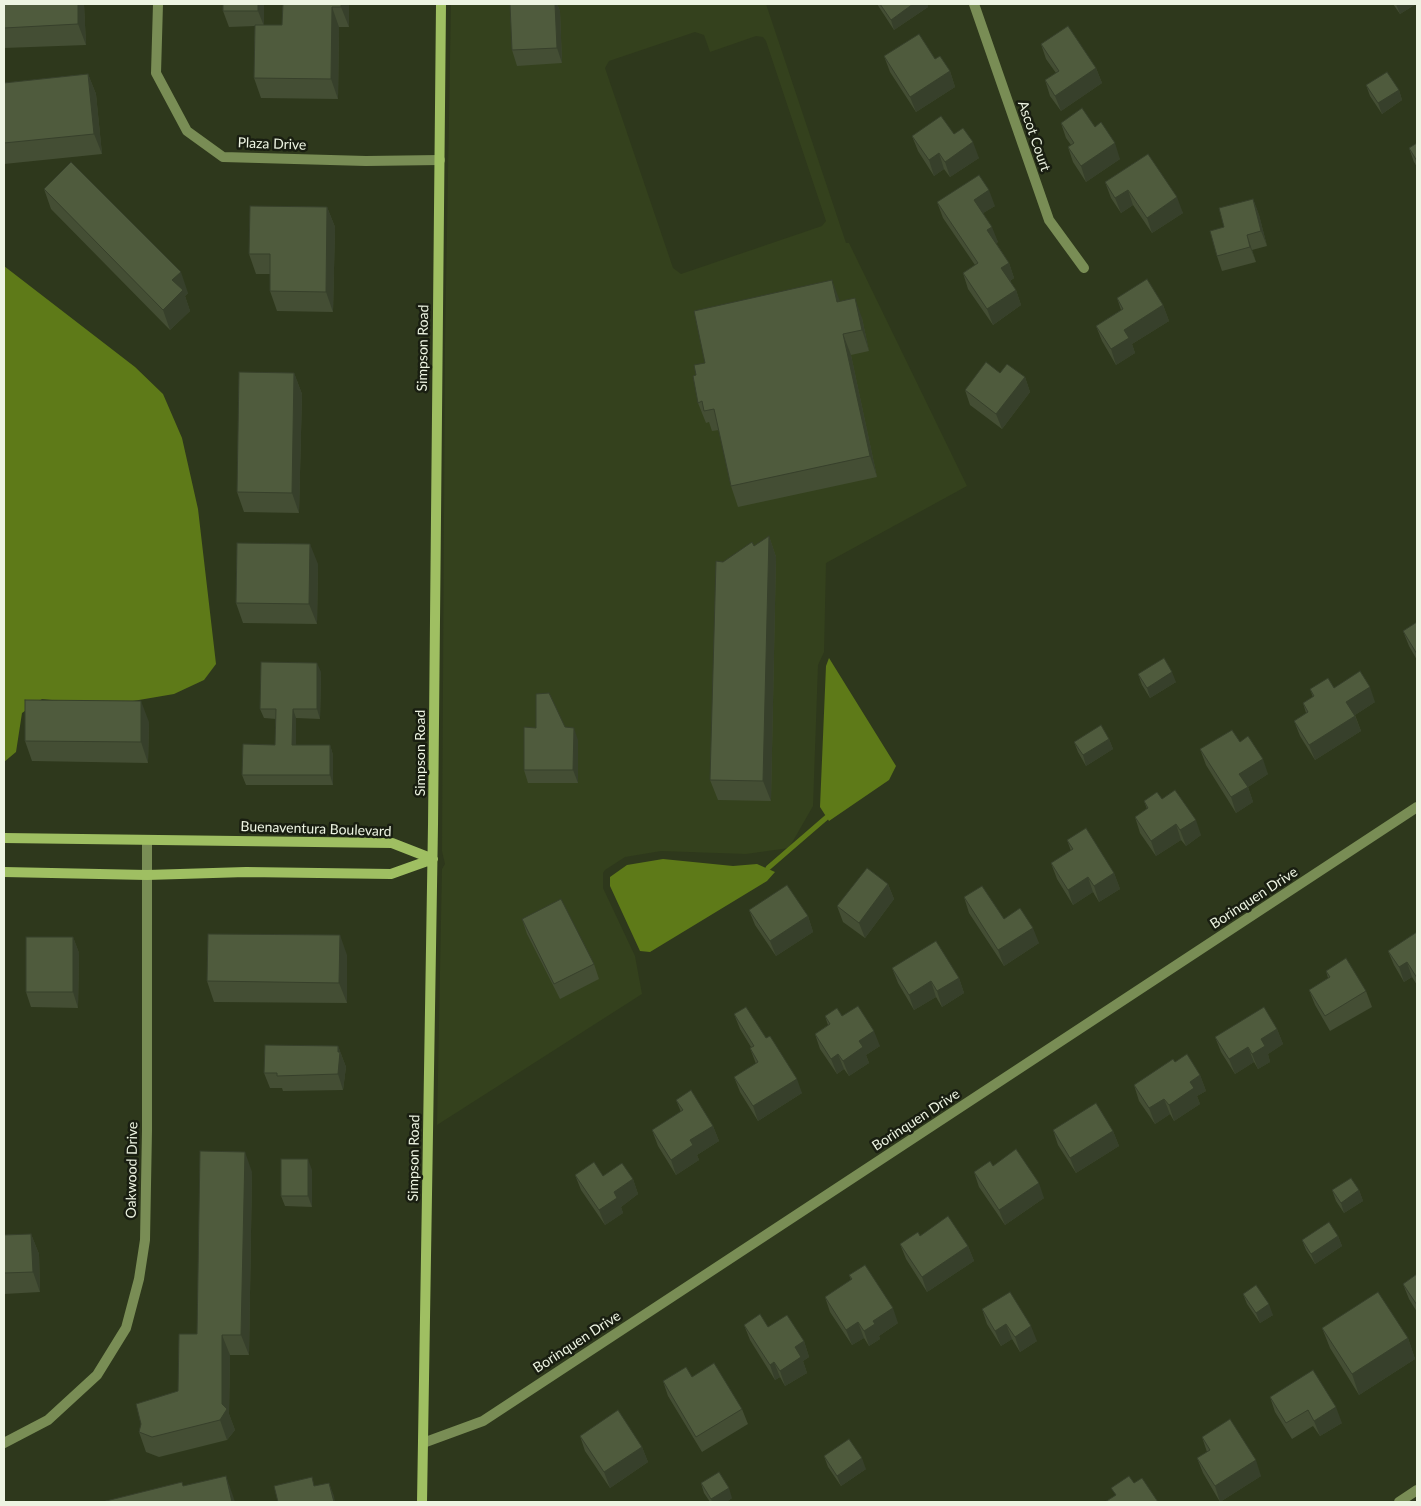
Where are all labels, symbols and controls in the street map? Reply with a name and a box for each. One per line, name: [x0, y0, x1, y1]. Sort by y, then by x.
street label: Ascot Court: [1014, 98, 1054, 174]
street label: Plaza Drive: [237, 134, 307, 154]
street label: Simpson Road: [414, 305, 432, 391]
street label: Simpson Road: [412, 710, 428, 796]
street label: Buenaventura Boulevard: [240, 818, 392, 840]
street label: Borinquen Drive: [1207, 863, 1301, 933]
street label: Borinquen Drive: [869, 1085, 963, 1155]
street label: Simpson Road: [405, 1115, 423, 1201]
street label: Oakwood Drive: [123, 1122, 141, 1218]
street label: Borinquen Drive: [530, 1307, 624, 1377]

